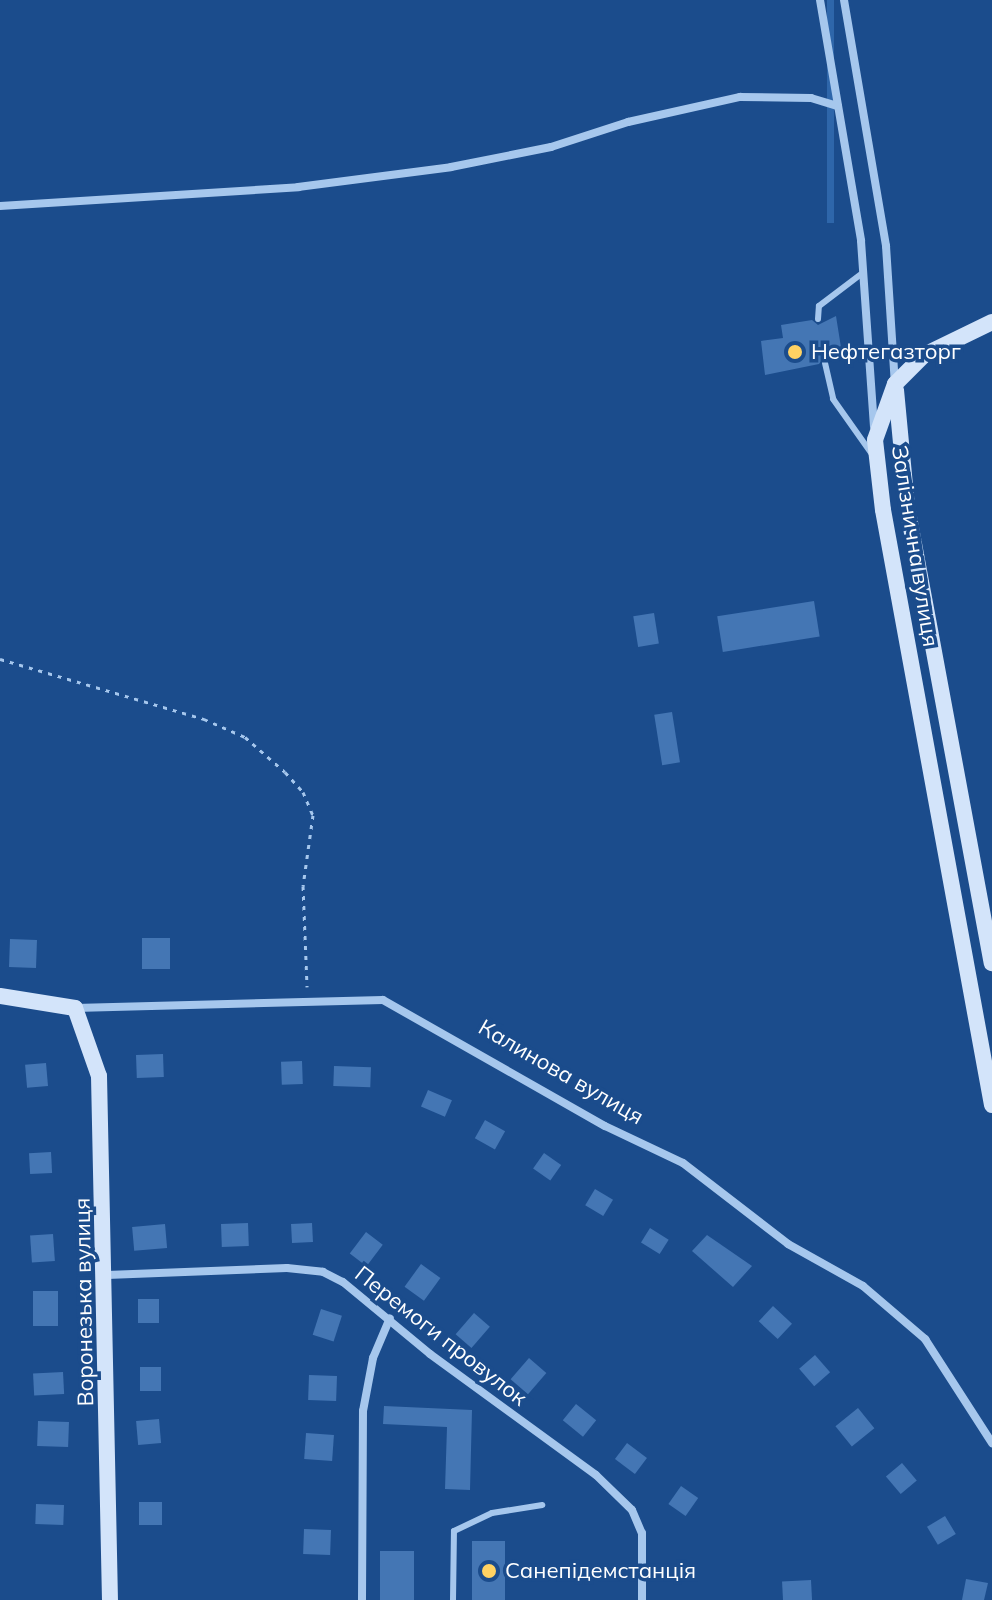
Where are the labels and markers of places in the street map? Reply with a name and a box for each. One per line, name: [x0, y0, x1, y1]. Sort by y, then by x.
place label: Нефтегазторг: [811, 339, 961, 365]
marker: Нефтегазторг: [786, 343, 804, 361]
place label: Санепідемстанція: [505, 1558, 696, 1584]
marker: Санепідемстанція: [480, 1562, 498, 1580]

